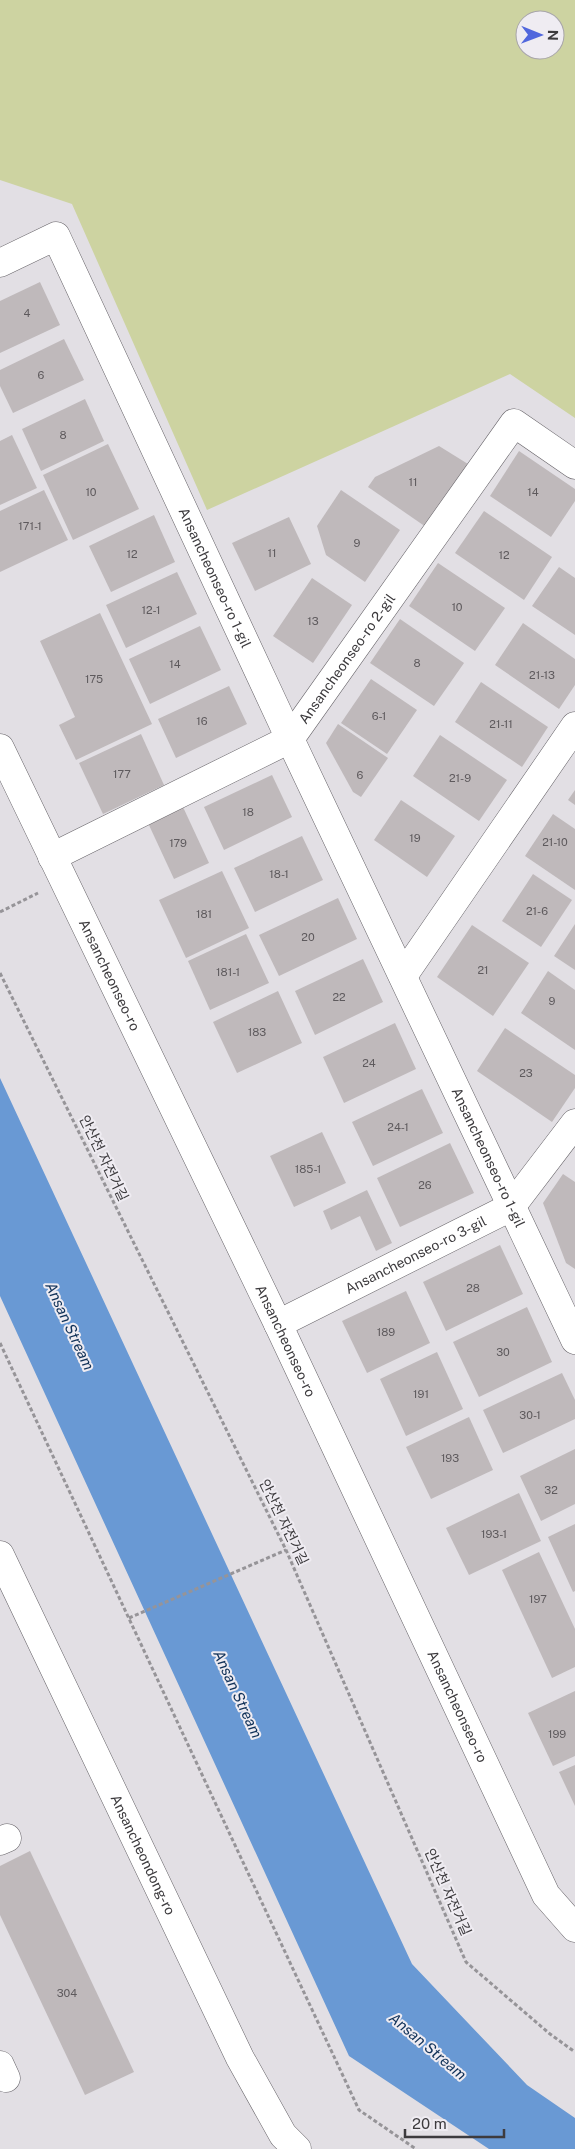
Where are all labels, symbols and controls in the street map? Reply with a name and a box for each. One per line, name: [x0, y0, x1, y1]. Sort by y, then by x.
north arrow: [515, 10, 565, 60]
text: N: [545, 30, 561, 41]
house number: 4: [24, 307, 31, 319]
house number: 6: [38, 369, 45, 381]
house number: 8: [59, 429, 67, 441]
house number: 11: [409, 476, 417, 488]
house number: 10: [85, 486, 97, 498]
house number: 14: [527, 486, 539, 498]
street label: Ansancheonseo-ro 1-gil: [175, 505, 254, 650]
house number: 171-1: [18, 520, 42, 532]
house number: 9: [354, 537, 361, 549]
house number: 11: [268, 547, 276, 559]
house number: 12: [126, 548, 138, 560]
house number: 12: [498, 549, 510, 561]
street label: Ansancheonseo-ro 2-gil: [295, 591, 398, 727]
house number: 10: [451, 601, 463, 613]
house number: 12-1: [142, 604, 160, 616]
house number: 13: [307, 615, 319, 627]
house number: 8: [413, 657, 421, 669]
house number: 14: [169, 658, 181, 670]
house number: 21-13: [529, 669, 555, 681]
house number: 175: [85, 673, 103, 685]
house number: 6-1: [372, 710, 386, 722]
house number: 16: [196, 715, 208, 727]
house number: 21-11: [489, 718, 513, 730]
house number: 177: [113, 768, 131, 780]
house number: 6: [357, 769, 364, 781]
house number: 21-9: [449, 772, 471, 784]
house number: 18: [242, 806, 254, 818]
house number: 19: [409, 832, 421, 844]
house number: 21-10: [542, 836, 568, 848]
house number: 179: [169, 837, 187, 849]
house number: 18-1: [269, 868, 289, 880]
house number: 21-6: [526, 905, 548, 917]
house number: 181: [196, 908, 212, 920]
street label: Ansancheonseo-ro: [76, 917, 143, 1033]
house number: 20: [301, 931, 315, 943]
house number: 21: [477, 964, 489, 976]
house number: 181-1: [216, 966, 240, 978]
house number: 22: [332, 991, 346, 1003]
house number: 9: [549, 995, 556, 1007]
house number: 183: [248, 1026, 266, 1038]
house number: 24: [362, 1057, 376, 1069]
house number: 23: [519, 1067, 533, 1079]
street label: Ansancheonseo-ro 1-gil: [448, 1085, 528, 1230]
street label: 안산천 자전거길: [76, 1112, 132, 1204]
house number: 24-1: [387, 1121, 409, 1133]
house number: 185-1: [295, 1163, 321, 1175]
house number: 26: [418, 1179, 432, 1191]
street label: Ansancheonseo-ro 3-gil: [342, 1213, 489, 1297]
water label: Ansan Stream: [42, 1279, 98, 1373]
street label: Ansancheonseo-ro: [252, 1282, 319, 1399]
house number: 28: [466, 1282, 480, 1294]
house number: 189: [377, 1326, 395, 1338]
house number: 30: [496, 1346, 510, 1358]
house number: 191: [413, 1388, 429, 1400]
house number: 30-1: [519, 1409, 541, 1421]
house number: 193: [441, 1452, 459, 1464]
street label: 안산천 자전거길: [256, 1476, 312, 1568]
house number: 32: [544, 1484, 558, 1496]
house number: 193-1: [481, 1528, 507, 1540]
house number: 197: [529, 1593, 547, 1605]
water label: Ansan Stream: [210, 1647, 266, 1741]
street label: Ansancheonseo-ro: [424, 1648, 491, 1765]
house number: 199: [548, 1728, 566, 1740]
street label: Ansancheondong-ro: [107, 1792, 179, 1918]
street label: 안산천 자전거길: [422, 1846, 474, 1938]
house number: 304: [57, 1987, 77, 1999]
water label: Ansan Stream: [386, 2009, 470, 2083]
scale bar: [405, 2106, 504, 2138]
text: 20 m: [412, 2115, 447, 2132]

